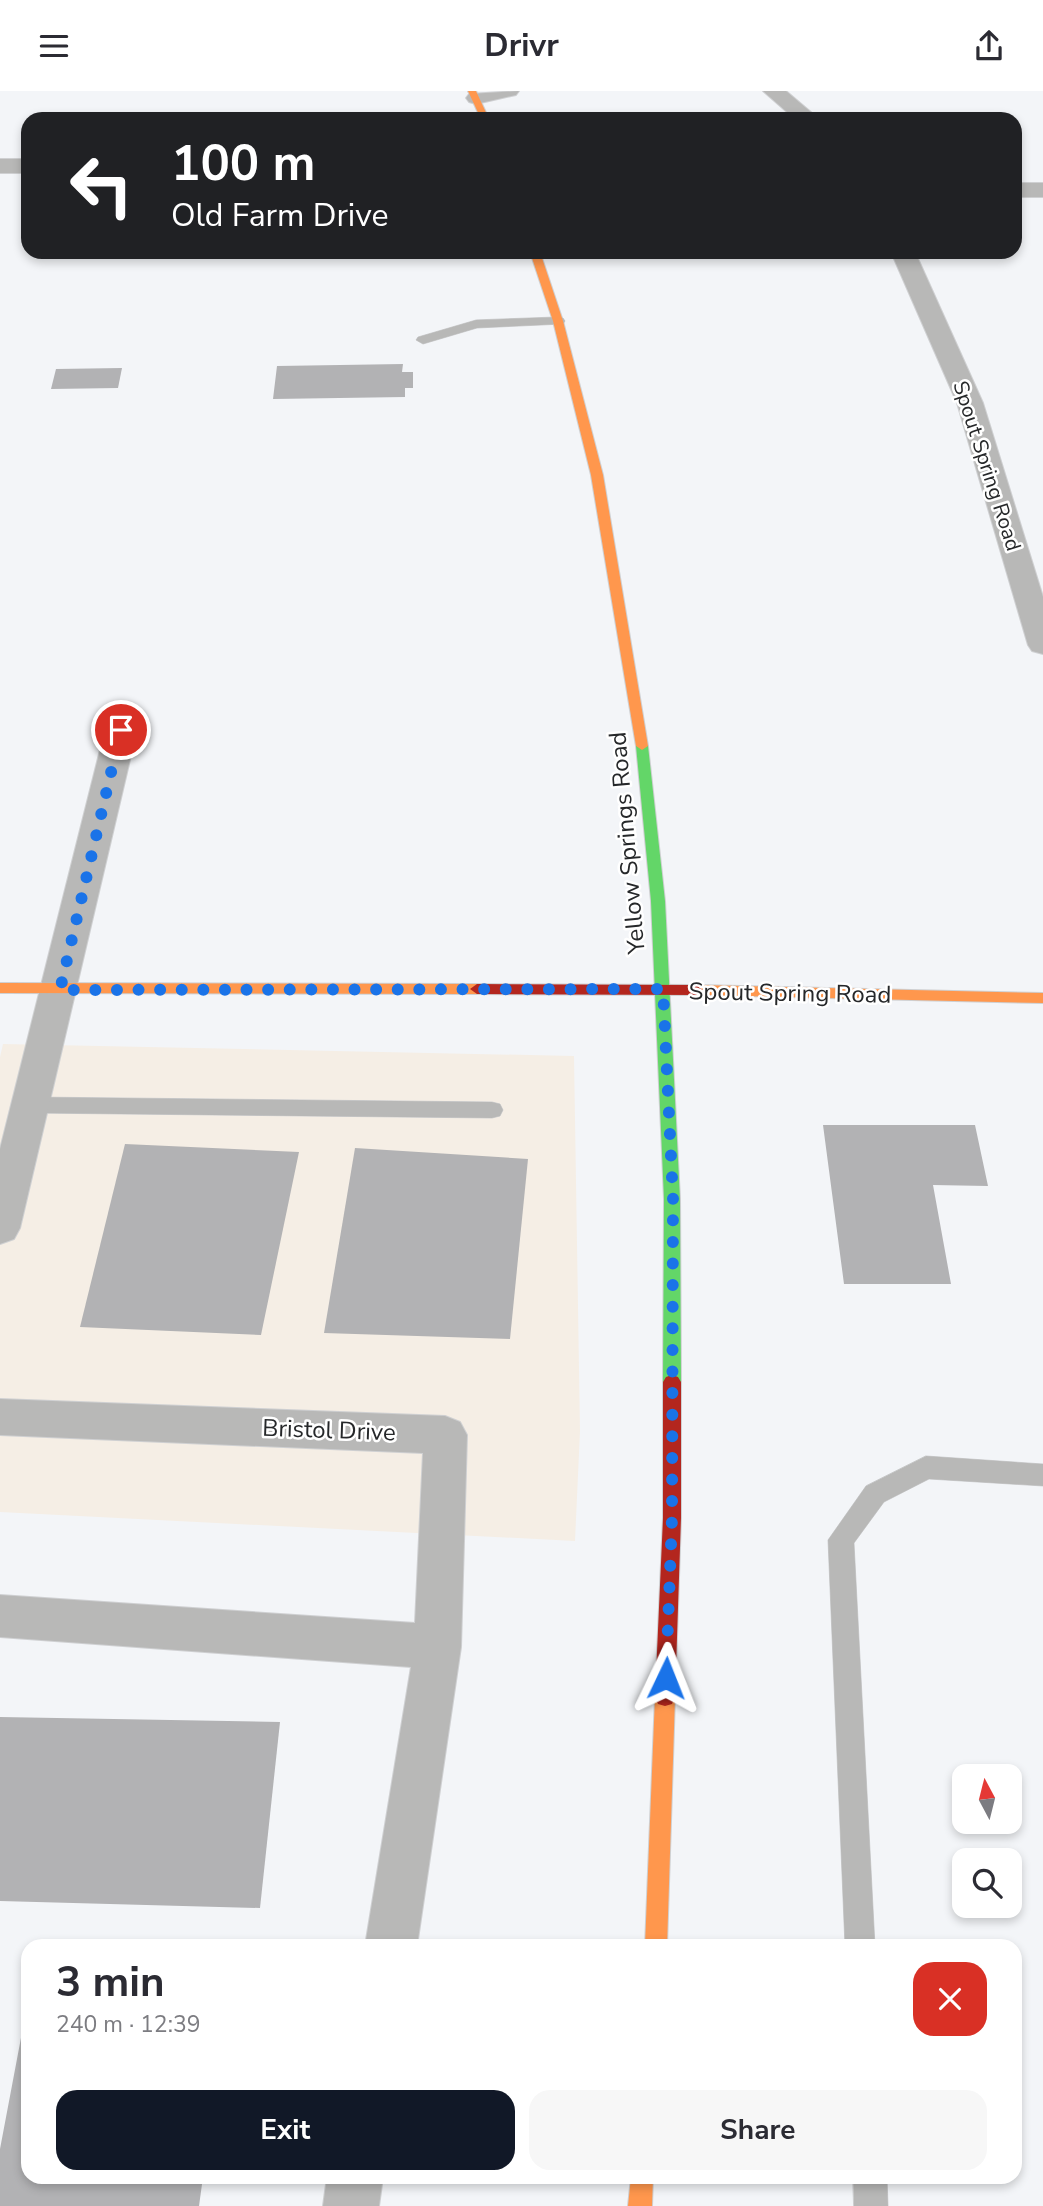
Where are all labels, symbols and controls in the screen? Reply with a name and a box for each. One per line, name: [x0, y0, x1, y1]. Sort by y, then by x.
text: Drivr: [484, 24, 559, 67]
icon: menu: [35, 27, 73, 65]
icon: share: [970, 27, 1008, 65]
text: 100 m: [171, 130, 315, 197]
icon: left: [56, 140, 147, 231]
text: Old Farm Drive: [171, 194, 389, 237]
street label: Spout Spring Road: [946, 377, 1028, 555]
pin: [91, 700, 151, 760]
icon: arrive: [102, 711, 140, 749]
street label: Yellow Springs Road: [601, 731, 653, 956]
street label: Spout Spring Road: [688, 975, 892, 1011]
street label: Bristol Drive: [262, 1412, 396, 1448]
position arrow: [629, 1641, 703, 1715]
north arrow: [952, 1764, 1022, 1834]
map controls: [952, 1764, 1022, 1918]
button: search: [952, 1848, 1022, 1918]
text: 3 min: [56, 1954, 165, 2011]
button: close: [913, 1962, 987, 2036]
text: 240 m · 12:39: [56, 2009, 201, 2040]
button: Exit: [56, 2090, 515, 2170]
button: Share: [529, 2090, 987, 2170]

